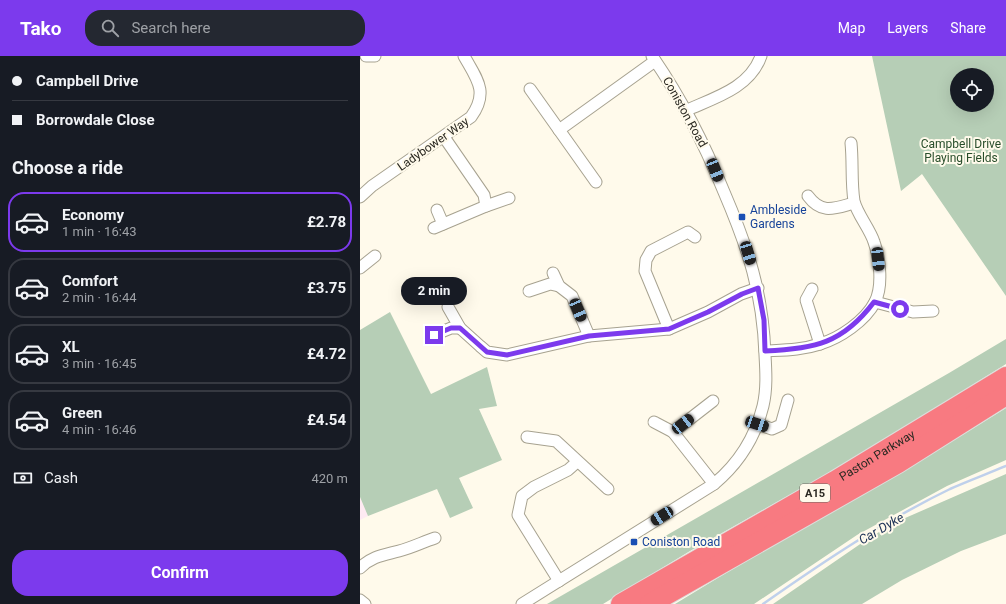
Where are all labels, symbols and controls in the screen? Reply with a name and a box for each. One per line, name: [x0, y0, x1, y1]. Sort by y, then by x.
search box: [85, 10, 365, 46]
text: Tako: [20, 17, 61, 40]
icon: search: [99, 17, 121, 39]
text: Search here: [131, 19, 210, 37]
text: Map: [838, 20, 865, 36]
text: Layers: [887, 20, 928, 36]
text: Share: [950, 20, 986, 36]
map controls: [950, 68, 994, 112]
button: locate: [950, 68, 994, 112]
text: Campbell Drive: [36, 72, 138, 90]
street label: Coniston Road: [660, 74, 710, 150]
text: Borrowdale Close: [36, 111, 155, 129]
street label: Ladybower Way: [395, 114, 472, 174]
park label: Campbell Drive Playing Fields: [921, 137, 1001, 165]
text: Choose a ride: [12, 157, 123, 178]
car: [705, 157, 725, 183]
place label: Ambleside Gardens: [750, 203, 807, 231]
icon: car: [14, 204, 50, 240]
text: Economy: [62, 206, 124, 224]
marker: Ambleside Gardens: [737, 212, 747, 222]
text: £2.78: [307, 213, 346, 231]
text: 1 min · 16:43: [62, 224, 137, 239]
car: [739, 240, 757, 266]
car: [871, 246, 885, 272]
icon: car: [14, 270, 50, 306]
text: Comfort: [62, 272, 118, 290]
callout: 2 min: [401, 277, 467, 305]
text: £3.75: [307, 279, 346, 297]
text: 2 min: [418, 283, 450, 298]
text: 2 min · 16:44: [62, 290, 137, 305]
car: [568, 297, 588, 323]
route start: [891, 300, 909, 318]
route end: [425, 326, 443, 344]
icon: car: [14, 336, 50, 372]
text: XL: [62, 338, 80, 356]
text: £4.72: [307, 345, 346, 363]
text: 3 min · 16:45: [62, 356, 137, 371]
icon: car: [14, 402, 50, 438]
text: Green: [62, 404, 102, 422]
text: £4.54: [307, 411, 346, 429]
car: [670, 412, 696, 436]
car: [744, 415, 770, 433]
text: 4 min · 16:46: [62, 422, 137, 437]
street label: Paston Parkway: [837, 427, 918, 484]
icon: cash: [12, 467, 34, 489]
text: Cash: [44, 469, 78, 487]
text: 420 m: [311, 471, 348, 486]
road number: A15: [800, 484, 830, 502]
car: [649, 505, 675, 527]
water label: Car Dyke: [856, 509, 907, 547]
place label: Coniston Road: [642, 535, 720, 549]
marker: Coniston Road: [629, 537, 639, 547]
button: Confirm: [12, 550, 348, 596]

